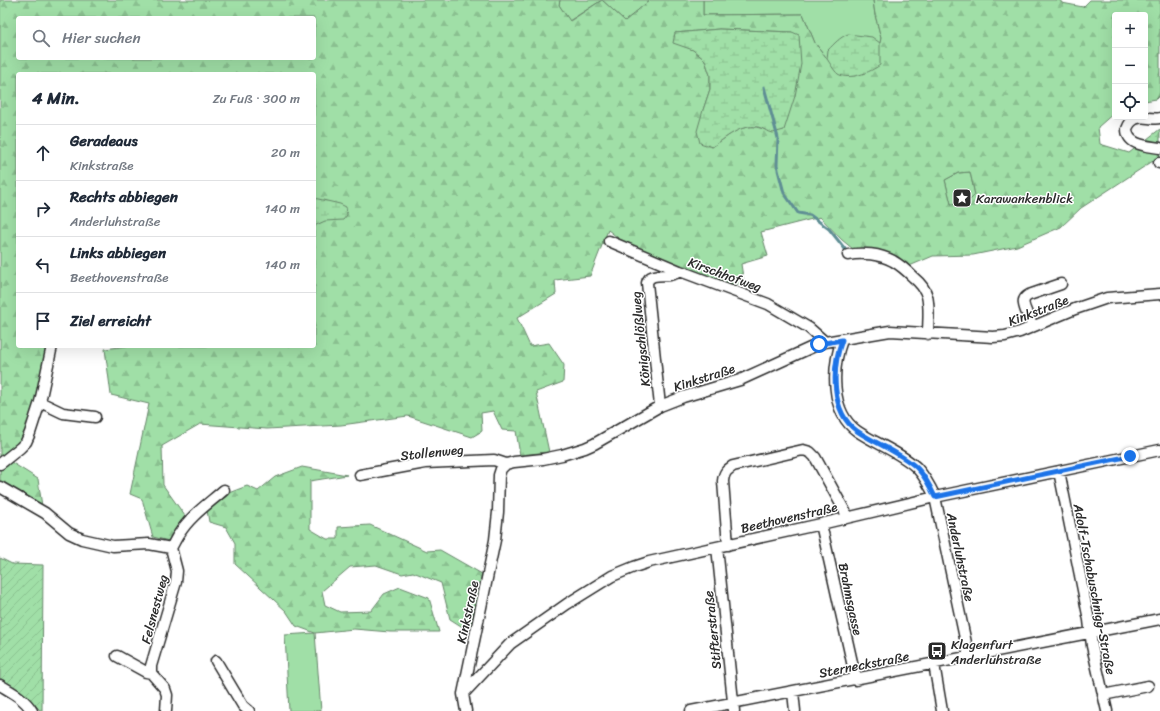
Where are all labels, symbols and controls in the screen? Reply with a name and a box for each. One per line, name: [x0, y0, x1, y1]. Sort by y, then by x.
map controls: [1112, 12, 1148, 120]
button: +: [1112, 12, 1148, 48]
search box: [16, 16, 316, 60]
text: Hier suchen: [62, 25, 141, 51]
icon: search: [30, 27, 52, 49]
button: −: [1112, 48, 1148, 84]
text: 4 Min.: [32, 83, 80, 113]
button: locate: [1112, 84, 1148, 120]
text: Zu Fuß · 300 m: [212, 87, 300, 110]
text: Geradeaus: [70, 128, 138, 154]
text: 20 m: [271, 141, 300, 164]
icon: ahead: [32, 142, 54, 164]
text: Kinkstraße: [70, 154, 134, 177]
text: Rechts abbiegen: [70, 184, 178, 210]
place icon: Karawankenblick: [951, 187, 973, 209]
place label: Karawankenblick: [976, 187, 1073, 210]
text: 140 m: [265, 197, 300, 220]
icon: right: [32, 198, 54, 220]
text: Anderluhstraße: [70, 210, 160, 233]
text: Links abbiegen: [70, 240, 166, 266]
street label: Kirschhofweg: [685, 250, 765, 299]
text: 140 m: [265, 253, 300, 276]
icon: left: [32, 254, 54, 276]
text: Beethovenstraße: [70, 266, 169, 289]
street label: Kinkstraße: [1004, 288, 1072, 333]
street label: Königschlößlweg: [624, 290, 657, 388]
text: Ziel erreicht: [70, 308, 151, 334]
icon: arrive: [32, 310, 54, 332]
route start: [810, 335, 828, 353]
street label: Kinkstraße: [670, 357, 738, 398]
street label: Stollenweg: [399, 438, 465, 467]
route end: [1121, 447, 1139, 465]
street label: Beethovenstraße: [739, 495, 840, 540]
street label: Adolf-Tschabuschnigg-Straße: [1066, 501, 1122, 677]
street label: Anderluhstraße: [940, 510, 981, 604]
street label: Brahmsgasse: [832, 561, 869, 637]
street label: Felsnestweg: [134, 572, 175, 646]
street label: Kinkstraße: [450, 579, 485, 646]
street label: Stifterstraße: [697, 589, 728, 670]
place label: Klagenfurt Anderluhstraße: [950, 633, 1042, 671]
bus stop icon: Klagenfurt Anderluhstraße: [926, 640, 948, 662]
street label: Sterneckstraße: [817, 644, 912, 685]

